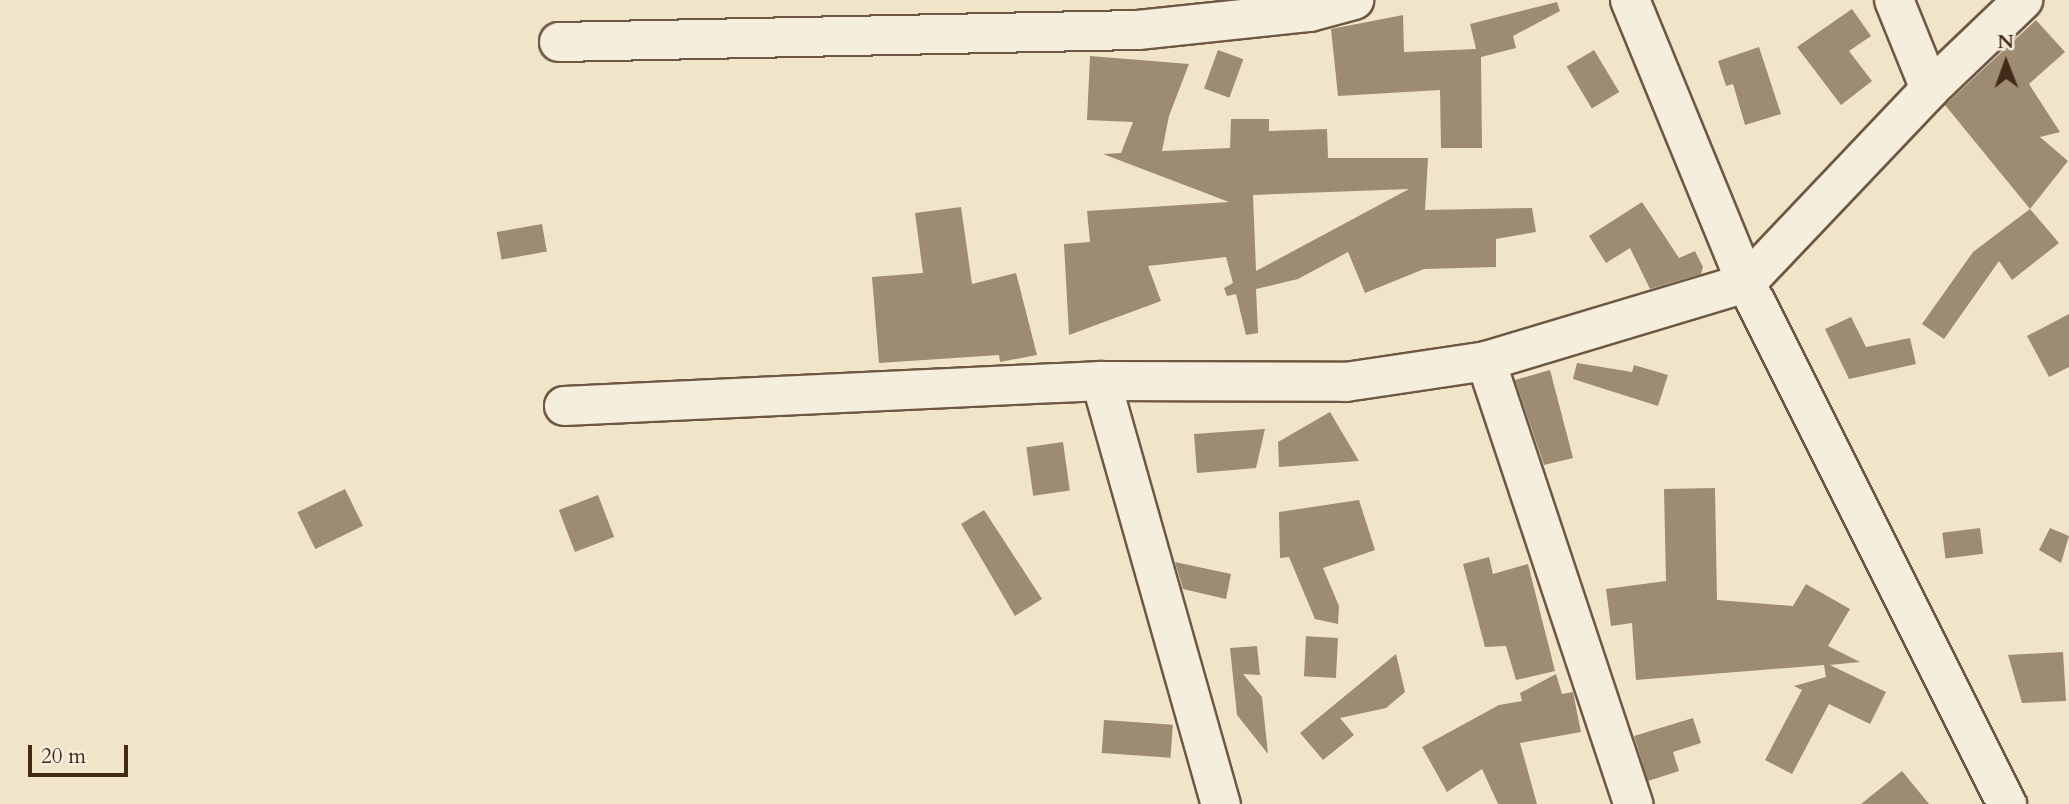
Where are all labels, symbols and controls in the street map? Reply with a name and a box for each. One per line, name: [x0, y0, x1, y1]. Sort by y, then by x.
north arrow: [1971, 28, 2041, 98]
text: N: [1997, 29, 2014, 55]
scale bar: [32, 730, 131, 774]
text: 20 m: [41, 742, 86, 771]

